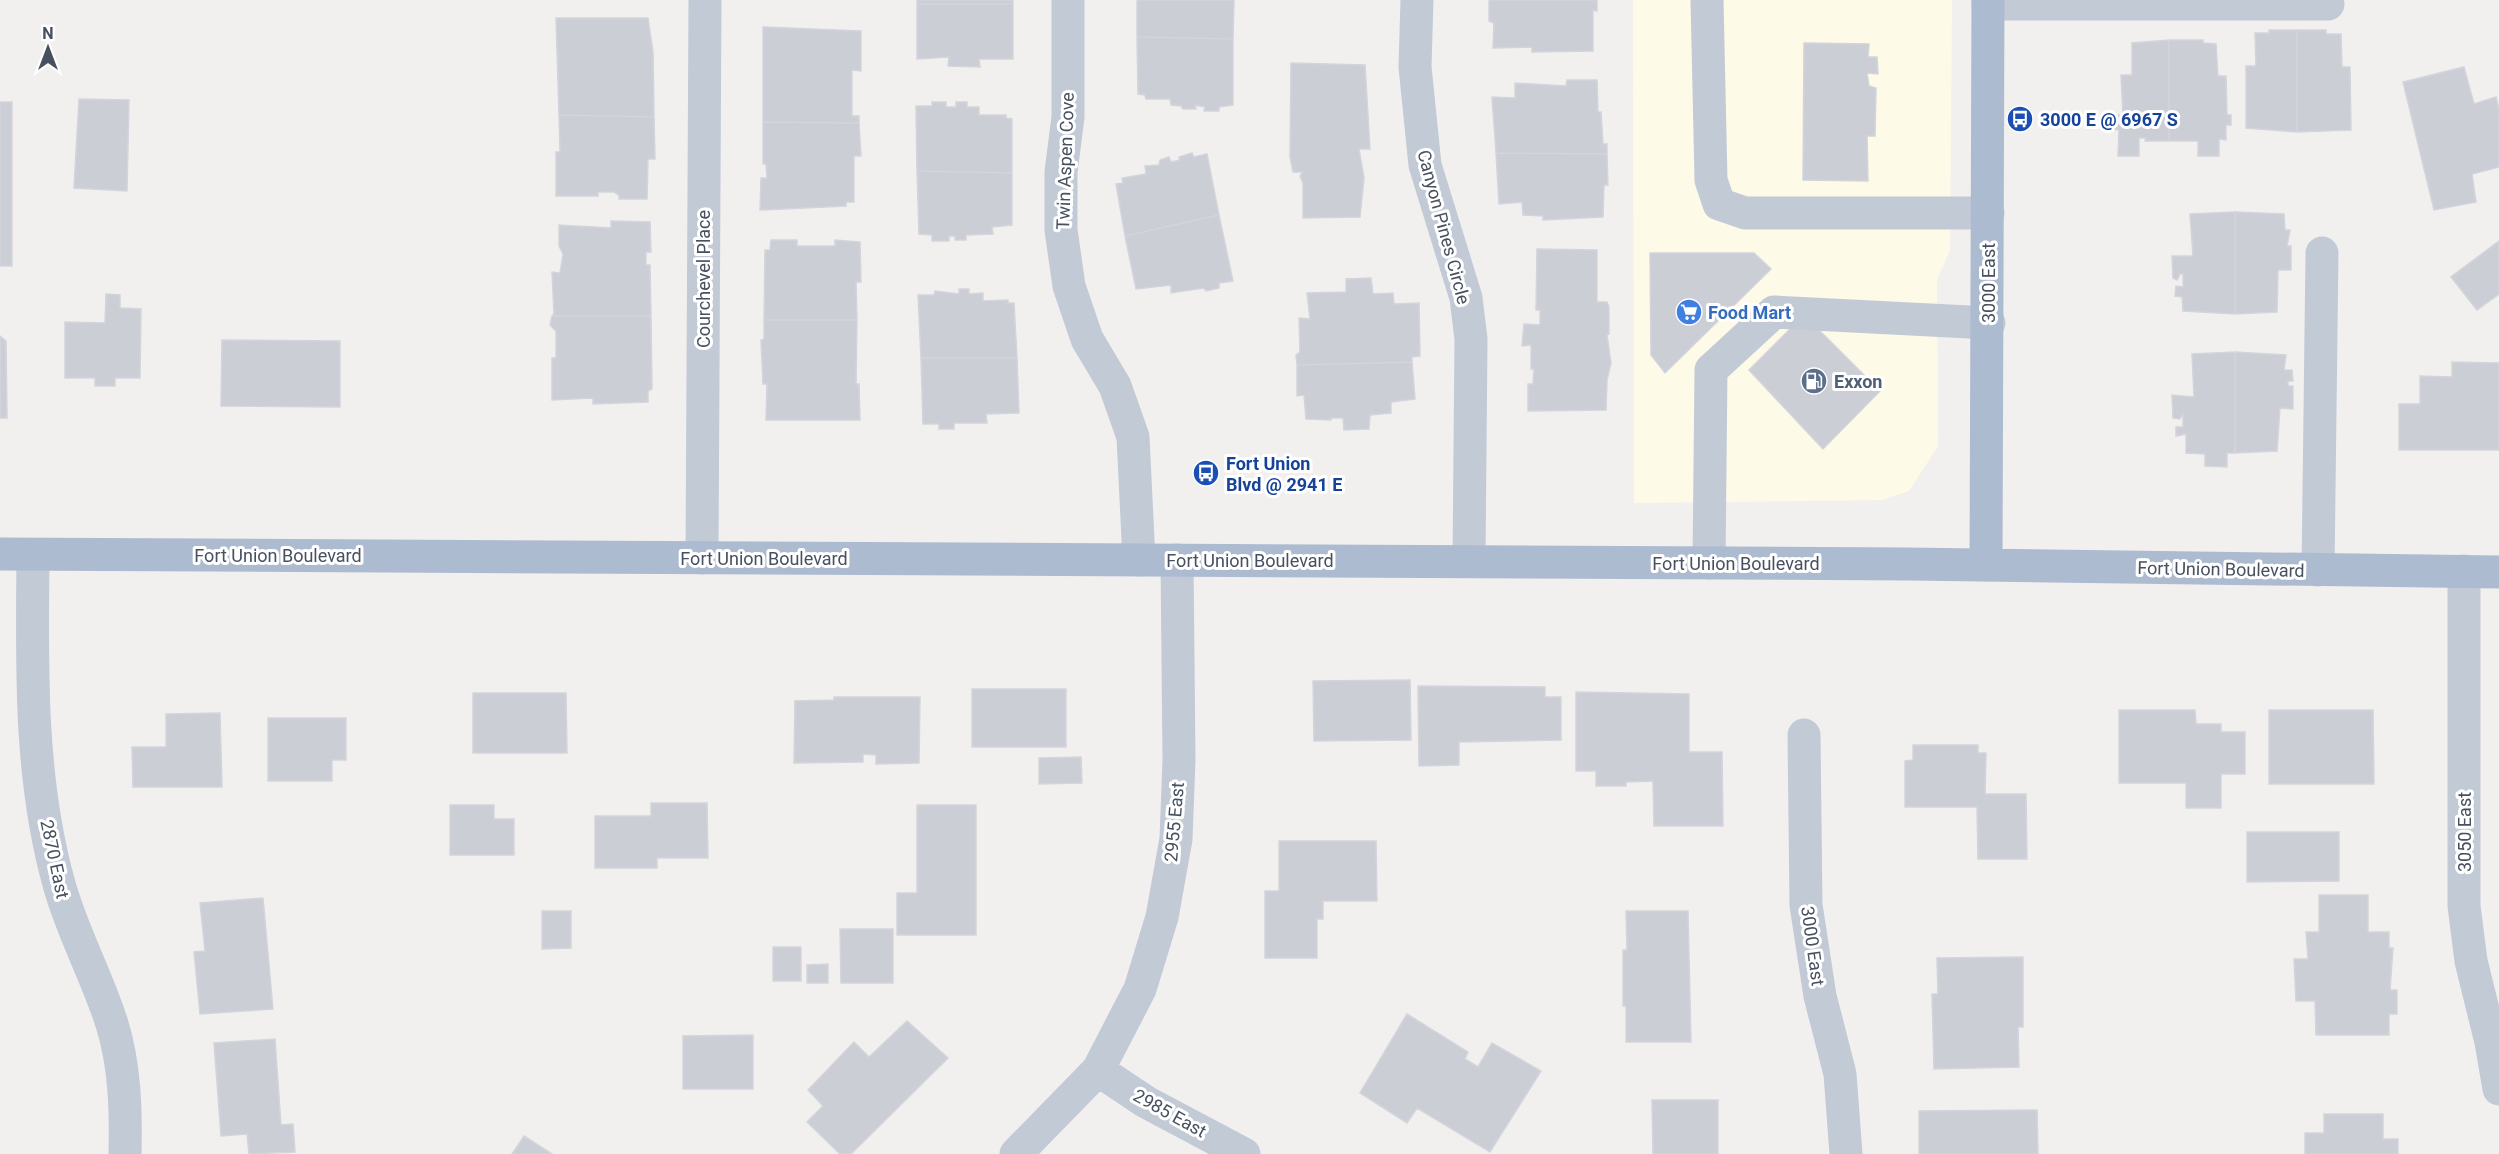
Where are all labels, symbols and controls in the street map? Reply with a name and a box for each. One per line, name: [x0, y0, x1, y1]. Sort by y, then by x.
north arrow: [18, 18, 78, 78]
text: N: [42, 24, 54, 43]
street label: Twin Aspen Cove: [1052, 92, 1078, 230]
bus stop icon: 3000 E @ 6967 S: [2005, 104, 2035, 134]
place label: 3000 E @ 6967 S: [2040, 109, 2178, 130]
street label: Canyon Pines Circle: [1413, 148, 1475, 306]
street label: Courchevel Place: [693, 210, 714, 348]
street label: 3000 East: [1978, 243, 1999, 323]
supermarket icon: Food Mart: [1674, 297, 1704, 327]
place label: Food Mart: [1708, 302, 1791, 323]
fuel station icon: Exxon: [1799, 366, 1829, 396]
place label: Exxon: [1834, 371, 1882, 392]
place label: Fort Union Blvd @ 2941 E: [1226, 453, 1342, 495]
bus stop icon: Fort Union Blvd @ 2941 E: [1191, 458, 1221, 488]
street label: Fort Union Boulevard: [194, 545, 362, 566]
street label: Fort Union Boulevard: [680, 548, 848, 569]
street label: Fort Union Boulevard: [1166, 550, 1334, 571]
street label: Fort Union Boulevard: [1652, 553, 1820, 574]
street label: Fort Union Boulevard: [2137, 557, 2305, 581]
street label: 2955 East: [1160, 781, 1188, 863]
street label: 3050 East: [2454, 792, 2475, 872]
street label: 2870 East: [36, 818, 74, 900]
street label: 3000 East: [1797, 905, 1829, 987]
street label: 2985 East: [1130, 1084, 1210, 1142]

